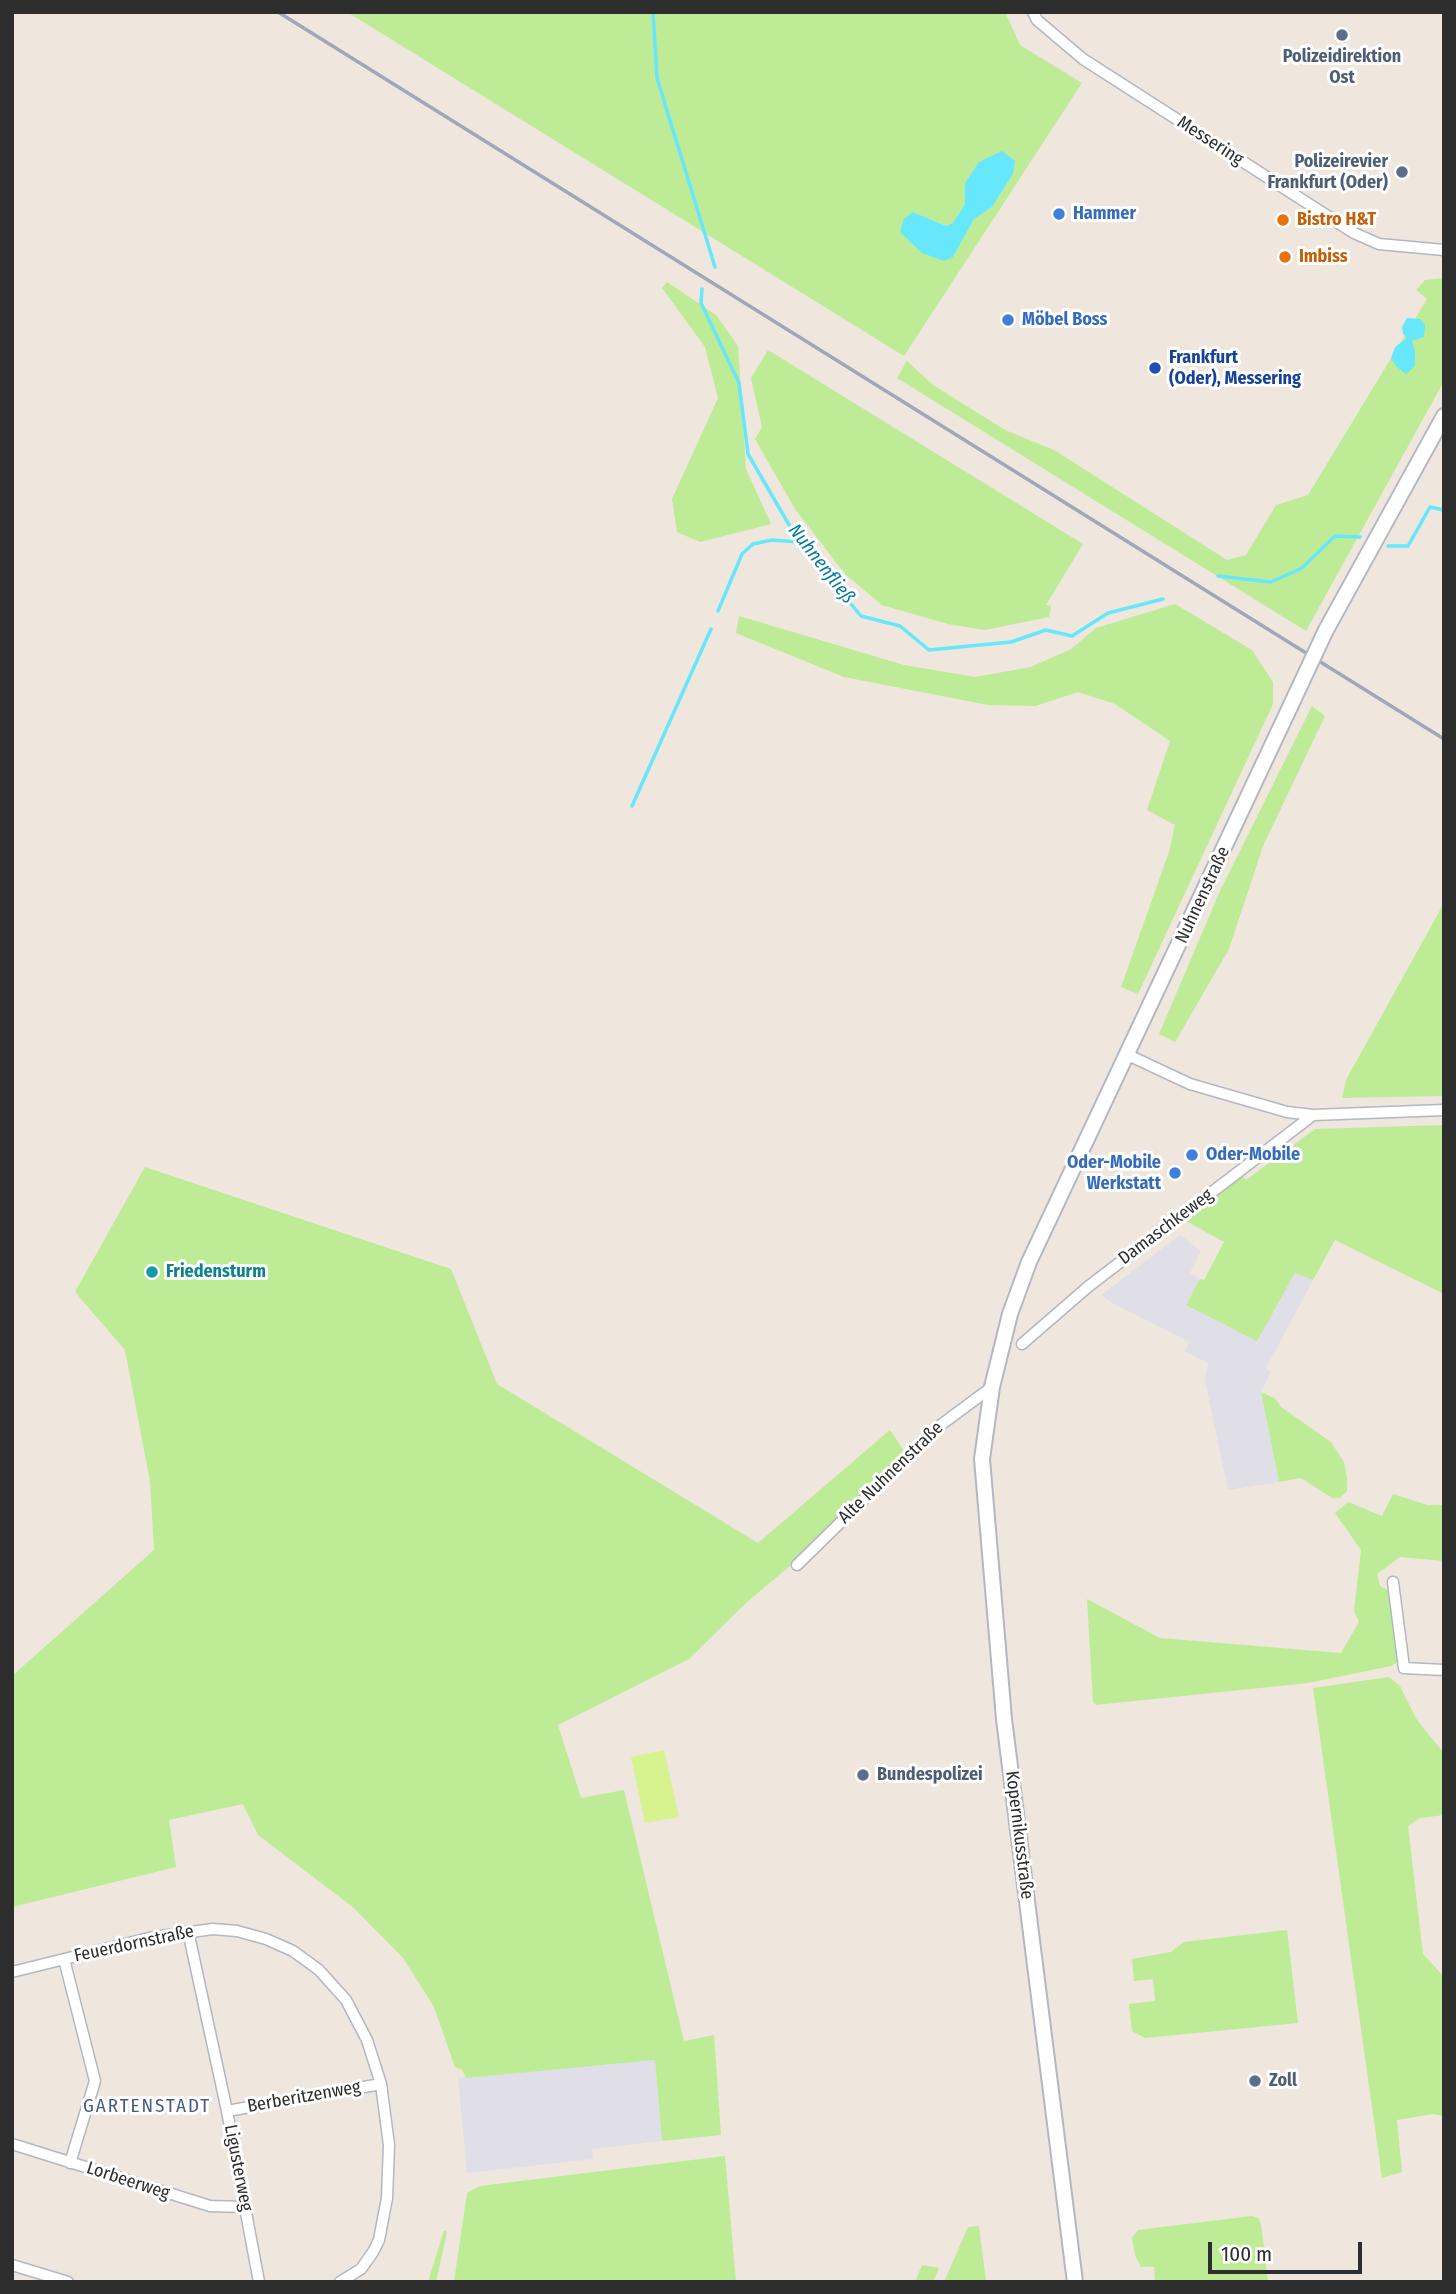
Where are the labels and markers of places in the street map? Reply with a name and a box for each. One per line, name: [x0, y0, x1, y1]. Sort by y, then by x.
marker: Polizeidirektion Ost: [1334, 27, 1350, 43]
place label: Polizeidirektion Ost: [1283, 46, 1401, 88]
place label: Polizeirevier Frankfurt (Oder): [1267, 151, 1388, 194]
marker: Polizeirevier Frankfurt (Oder): [1394, 164, 1410, 180]
place label: Hammer: [1073, 203, 1136, 225]
marker: Hammer: [1051, 206, 1067, 222]
place label: Bistro H&T: [1297, 209, 1376, 231]
marker: Bistro H&T: [1275, 212, 1291, 228]
place label: Imbiss: [1299, 246, 1348, 268]
marker: Imbiss: [1277, 249, 1293, 265]
place label: Möbel Boss: [1022, 309, 1107, 331]
marker: Möbel Boss: [1000, 312, 1016, 328]
place label: Frankfurt (Oder), Messering: [1169, 347, 1301, 390]
marker: Frankfurt (Oder), Messering: [1147, 360, 1163, 376]
place label: Oder-Mobile: [1206, 1144, 1300, 1166]
marker: Oder-Mobile: [1184, 1147, 1200, 1163]
place label: Oder-Mobile Werkstatt: [1067, 1152, 1161, 1194]
marker: Oder-Mobile Werkstatt: [1167, 1165, 1183, 1181]
place label: Friedensturm: [166, 1261, 266, 1283]
marker: Friedensturm: [144, 1264, 160, 1280]
place label: Bundespolizei: [877, 1764, 983, 1786]
marker: Bundespolizei: [855, 1767, 871, 1783]
place label: Zoll: [1269, 2070, 1297, 2092]
marker: Zoll: [1247, 2073, 1263, 2089]

